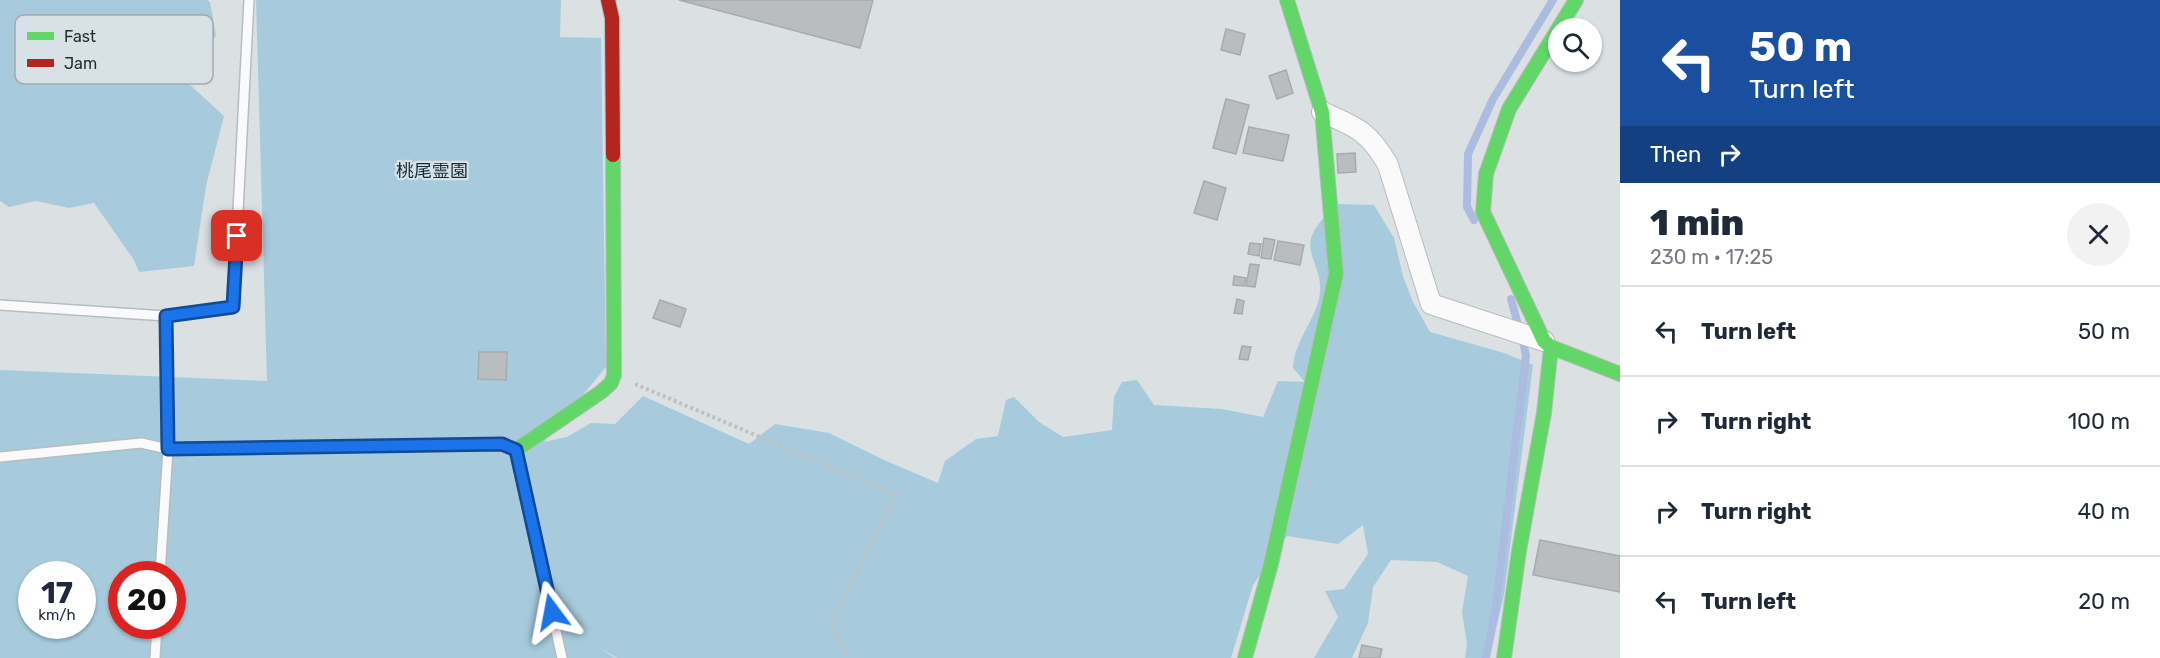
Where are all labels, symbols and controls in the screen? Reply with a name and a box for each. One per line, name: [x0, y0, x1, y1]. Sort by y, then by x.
legend: [15, 15, 213, 84]
map controls: [1548, 18, 1602, 72]
button: search: [1548, 18, 1602, 72]
text: 50 m: [1749, 22, 1852, 72]
icon: left: [1650, 24, 1728, 102]
text: Fast: [64, 27, 96, 46]
text: Jam: [64, 54, 97, 73]
text: Turn left: [1749, 73, 1854, 105]
icon: right: [1713, 138, 1746, 171]
text: Then: [1650, 141, 1701, 168]
park label: 桃尾霊園: [396, 160, 468, 182]
text: 1 min: [1650, 201, 1744, 244]
button: close: [2067, 203, 2130, 266]
pin: [211, 210, 262, 261]
icon: arrive: [220, 219, 253, 252]
text: 230 m · 17:25: [1650, 245, 1773, 269]
icon: left: [1650, 315, 1683, 348]
text: Turn left: [1701, 318, 1796, 345]
text: 50 m: [2078, 318, 2130, 345]
icon: right: [1650, 405, 1683, 438]
text: Turn right: [1701, 408, 1811, 435]
text: 100 m: [2068, 408, 2130, 435]
icon: right: [1650, 495, 1683, 528]
text: Turn right: [1701, 498, 1811, 525]
text: 40 m: [2077, 498, 2130, 525]
speed limit sign: 20: [108, 561, 186, 639]
text: 17: [41, 575, 73, 611]
position arrow: [520, 580, 584, 644]
icon: left: [1650, 585, 1683, 618]
text: Turn left: [1701, 588, 1796, 615]
text: 20 m: [2078, 588, 2130, 615]
text: km/h: [38, 606, 76, 624]

